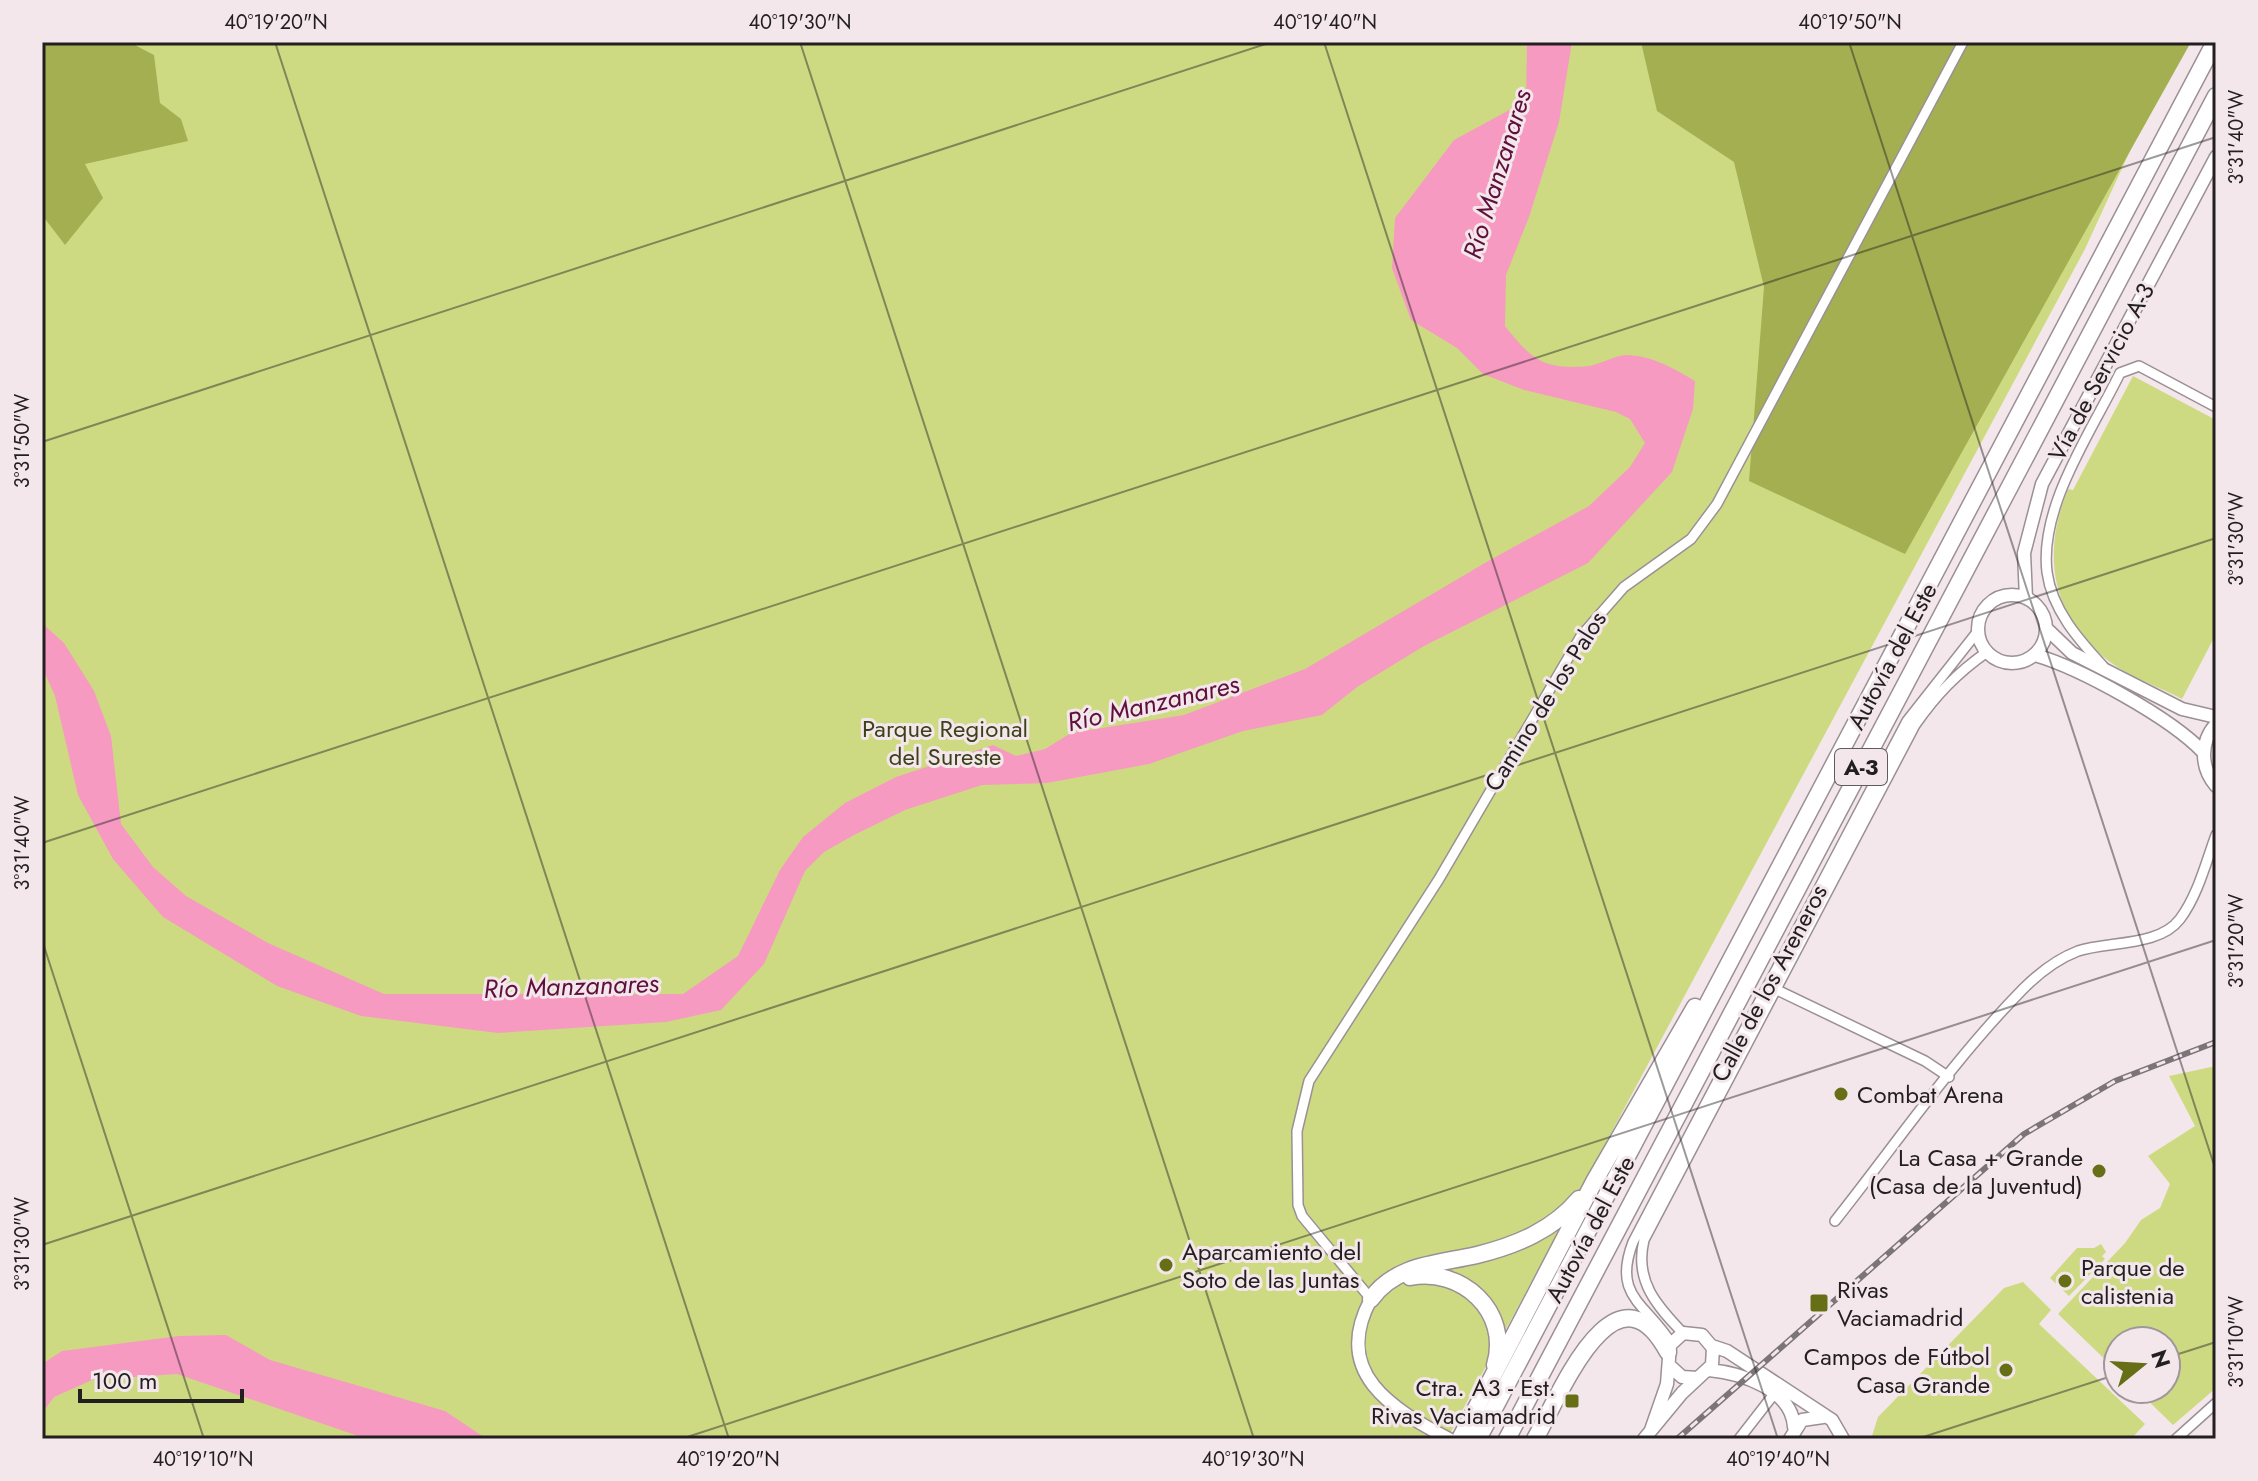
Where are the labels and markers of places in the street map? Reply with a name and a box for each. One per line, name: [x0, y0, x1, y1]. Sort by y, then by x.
place label: Combat Arena: [1857, 1077, 2004, 1112]
marker: Combat Arena: [1832, 1085, 1850, 1103]
place label: La Casa + Grande (Casa de la Juventud): [1869, 1140, 2083, 1203]
marker: La Casa + Grande (Casa de la Juventud): [2090, 1162, 2108, 1180]
place label: Aparcamiento del Soto de las Juntas: [1182, 1234, 1362, 1297]
place label: Parque de calistenia: [2081, 1250, 2185, 1313]
marker: Aparcamiento del Soto de las Juntas: [1157, 1256, 1175, 1274]
place label: Rivas Vaciamadrid: [1837, 1272, 1963, 1335]
marker: Parque de calistenia: [2056, 1272, 2074, 1290]
marker: Rivas Vaciamadrid: [1808, 1292, 1830, 1314]
place label: Campos de Fútbol Casa Grande: [1804, 1339, 1990, 1402]
marker: Campos de Fútbol Casa Grande: [1997, 1361, 2015, 1379]
place label: Ctra. A3 - Est. Rivas Vaciamadrid: [1371, 1370, 1556, 1433]
marker: Ctra. A3 - Est. Rivas Vaciamadrid: [1563, 1392, 1581, 1410]

